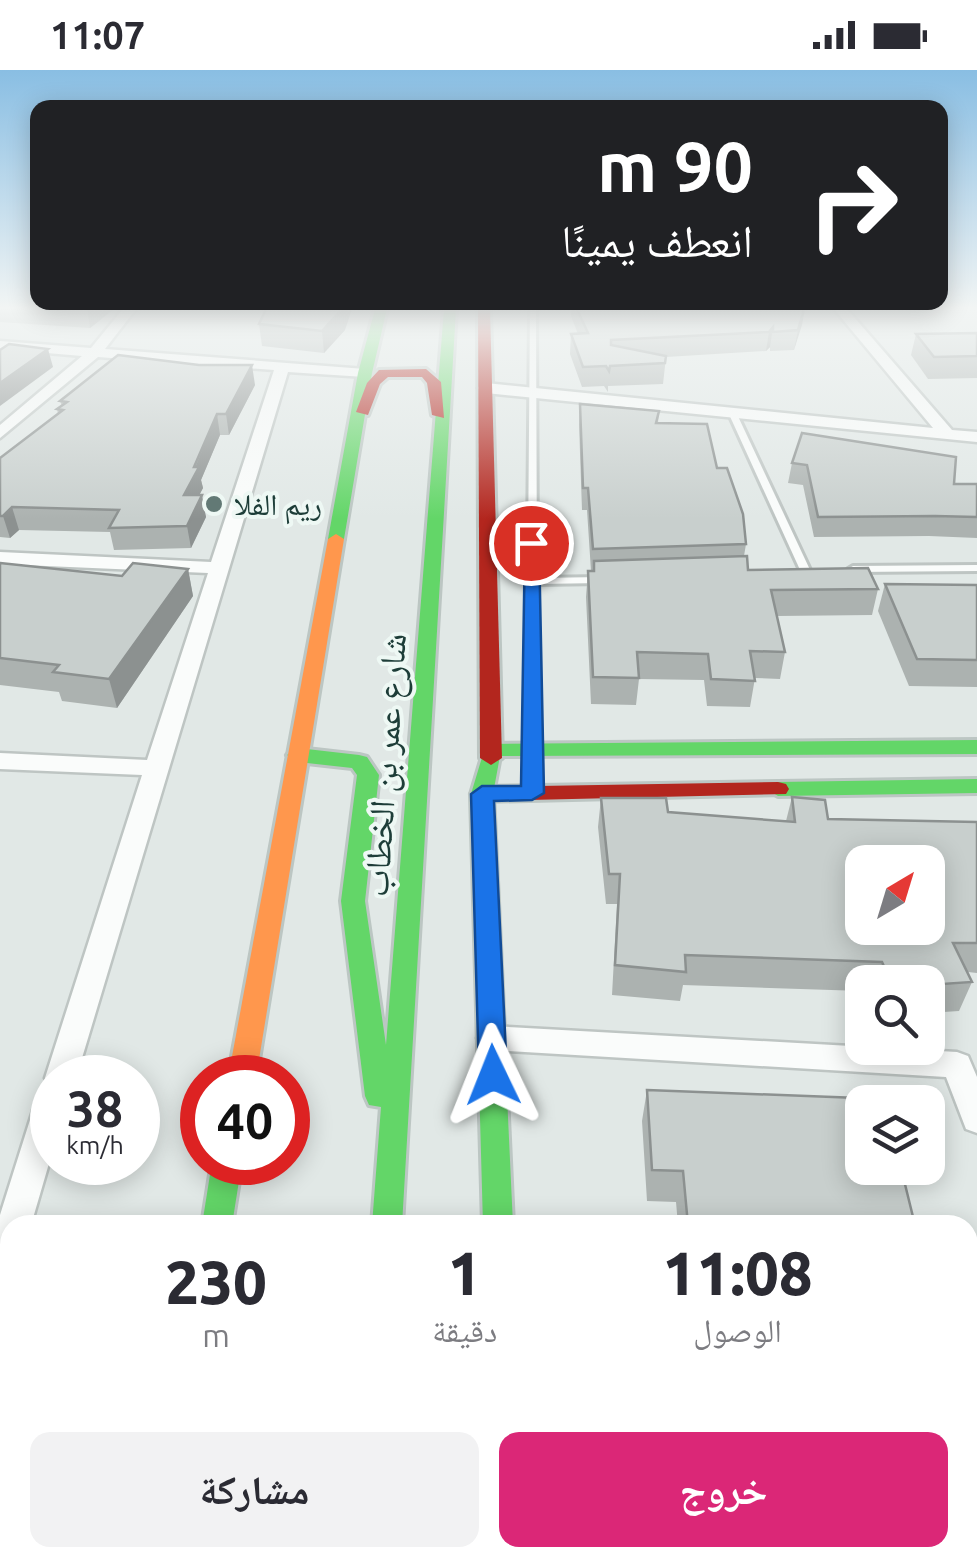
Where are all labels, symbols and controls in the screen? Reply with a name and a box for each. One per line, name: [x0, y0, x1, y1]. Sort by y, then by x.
text: 11:07: [50, 14, 145, 56]
text: 90 m: [597, 127, 753, 205]
icon: right: [788, 140, 918, 270]
text: انعطف يمينًا: [561, 215, 753, 266]
place label: ريم الفلا: [234, 487, 322, 525]
marker: ريم الفلا: [203, 493, 225, 515]
pin: [489, 501, 574, 586]
icon: arrive: [504, 516, 559, 571]
street label: شارع عمر بن الخطاب: [355, 632, 416, 898]
north arrow: [845, 845, 945, 945]
map controls: [845, 845, 945, 1185]
button: search: [845, 965, 945, 1065]
position arrow: [441, 1023, 545, 1127]
speed limit sign: 40: [180, 1055, 310, 1185]
text: 38: [67, 1080, 123, 1136]
button: layers: [845, 1085, 945, 1185]
text: km/h: [66, 1131, 124, 1159]
text: 1: [448, 1239, 482, 1306]
text: 11:08: [663, 1239, 813, 1306]
text: 230: [165, 1248, 267, 1315]
text: دقيقة: [432, 1312, 497, 1348]
text: الوصول: [693, 1312, 782, 1348]
text: m: [202, 1317, 230, 1353]
button: مشاركة: [30, 1432, 479, 1547]
button: خروج: [499, 1432, 948, 1547]

